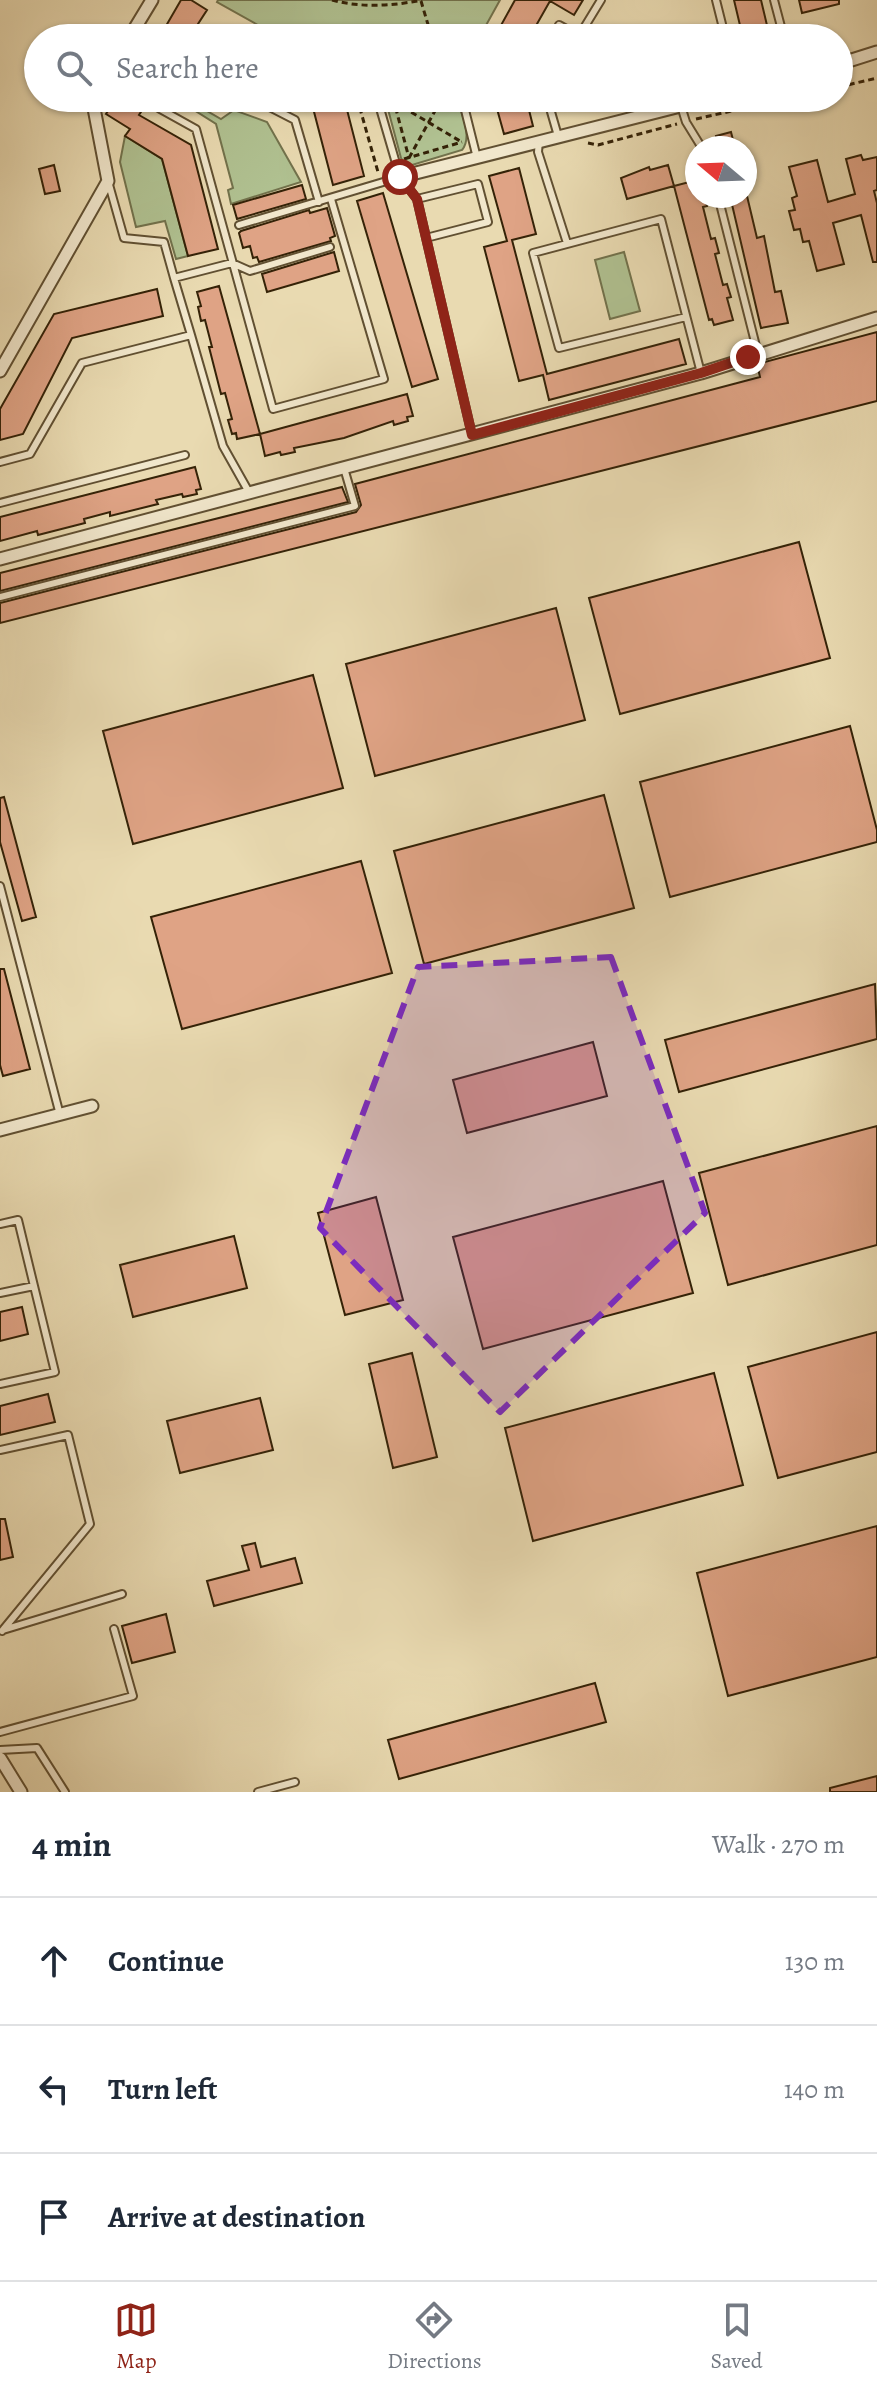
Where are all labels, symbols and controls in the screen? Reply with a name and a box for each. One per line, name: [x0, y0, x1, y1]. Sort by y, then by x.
search box: [24, 24, 853, 112]
icon: search: [52, 46, 96, 90]
text: Search here: [116, 48, 259, 88]
north arrow: [685, 136, 757, 208]
route start: [382, 159, 418, 195]
route end: [730, 339, 766, 375]
text: 4 min: [32, 1821, 111, 1868]
text: Walk · 270 m: [712, 1827, 845, 1862]
icon: ahead: [32, 1939, 76, 1983]
text: Continue: [108, 1941, 224, 1981]
text: 130 m: [785, 1944, 845, 1979]
icon: left: [32, 2067, 76, 2111]
text: Turn left: [108, 2069, 217, 2109]
text: 140 m: [784, 2072, 845, 2107]
icon: arrive: [32, 2195, 76, 2239]
text: Arrive at destination: [108, 2197, 365, 2237]
tab: Map: [114, 2298, 158, 2376]
tab: Directions: [387, 2298, 482, 2376]
tab: Saved: [710, 2298, 763, 2376]

